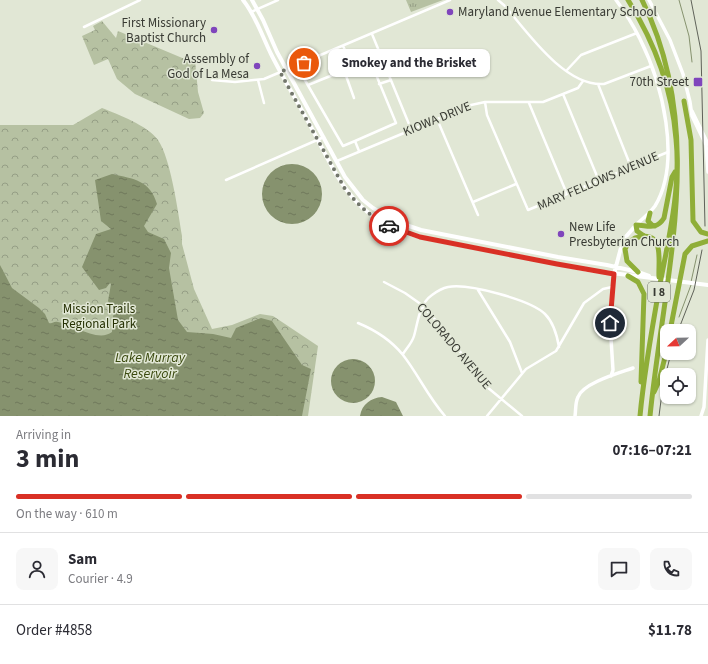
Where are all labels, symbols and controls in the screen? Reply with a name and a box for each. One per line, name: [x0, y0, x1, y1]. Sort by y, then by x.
place label: Maryland Avenue Elementary School: [458, 3, 657, 21]
marker: Maryland Avenue Elementary School: [445, 7, 455, 17]
place label: First Missionary Baptist Church: [121, 14, 206, 47]
marker: First Missionary Baptist Church: [209, 25, 219, 35]
pin: [287, 46, 321, 80]
callout: Smokey and the Brisket: [328, 49, 490, 77]
place label: Assembly of God of La Mesa: [167, 50, 250, 83]
icon: bag: [293, 52, 315, 74]
text: Smokey and the Brisket: [341, 54, 477, 72]
marker: Assembly of God of La Mesa: [252, 61, 262, 71]
place label: 70th Street: [629, 73, 690, 91]
marker: 70th Street: [692, 76, 704, 88]
street label: KIOWA DRIVE: [400, 97, 474, 141]
street label: MARY FELLOWS AVENUE: [534, 147, 662, 215]
courier: [369, 206, 409, 246]
icon: car: [378, 215, 400, 237]
place label: New Life Presbyterian Church: [569, 218, 679, 251]
marker: New Life Presbyterian Church: [556, 229, 566, 239]
road number: I 8: [648, 282, 670, 302]
street label: COLORADO AVENUE: [412, 299, 496, 393]
park label: Mission Trails Regional Park: [62, 300, 137, 333]
pin: [593, 306, 627, 340]
icon: home: [599, 312, 621, 334]
north arrow: [660, 324, 696, 360]
map controls: [660, 324, 696, 404]
water label: Lake Murray Reservoir: [115, 348, 186, 384]
button: locate: [660, 368, 696, 404]
text: Arriving in: [16, 426, 71, 444]
text: 3 min: [16, 440, 79, 477]
text: 07:16–07:21: [612, 440, 692, 461]
text: On the way · 610 m: [16, 505, 118, 523]
button: person: [16, 548, 58, 590]
button: chat: [598, 548, 640, 590]
button: phone: [650, 548, 692, 590]
text: Sam: [68, 549, 97, 570]
text: Courier · 4.9: [68, 570, 133, 588]
text: Order #4858: [16, 620, 92, 641]
text: $11.78: [648, 620, 692, 641]

